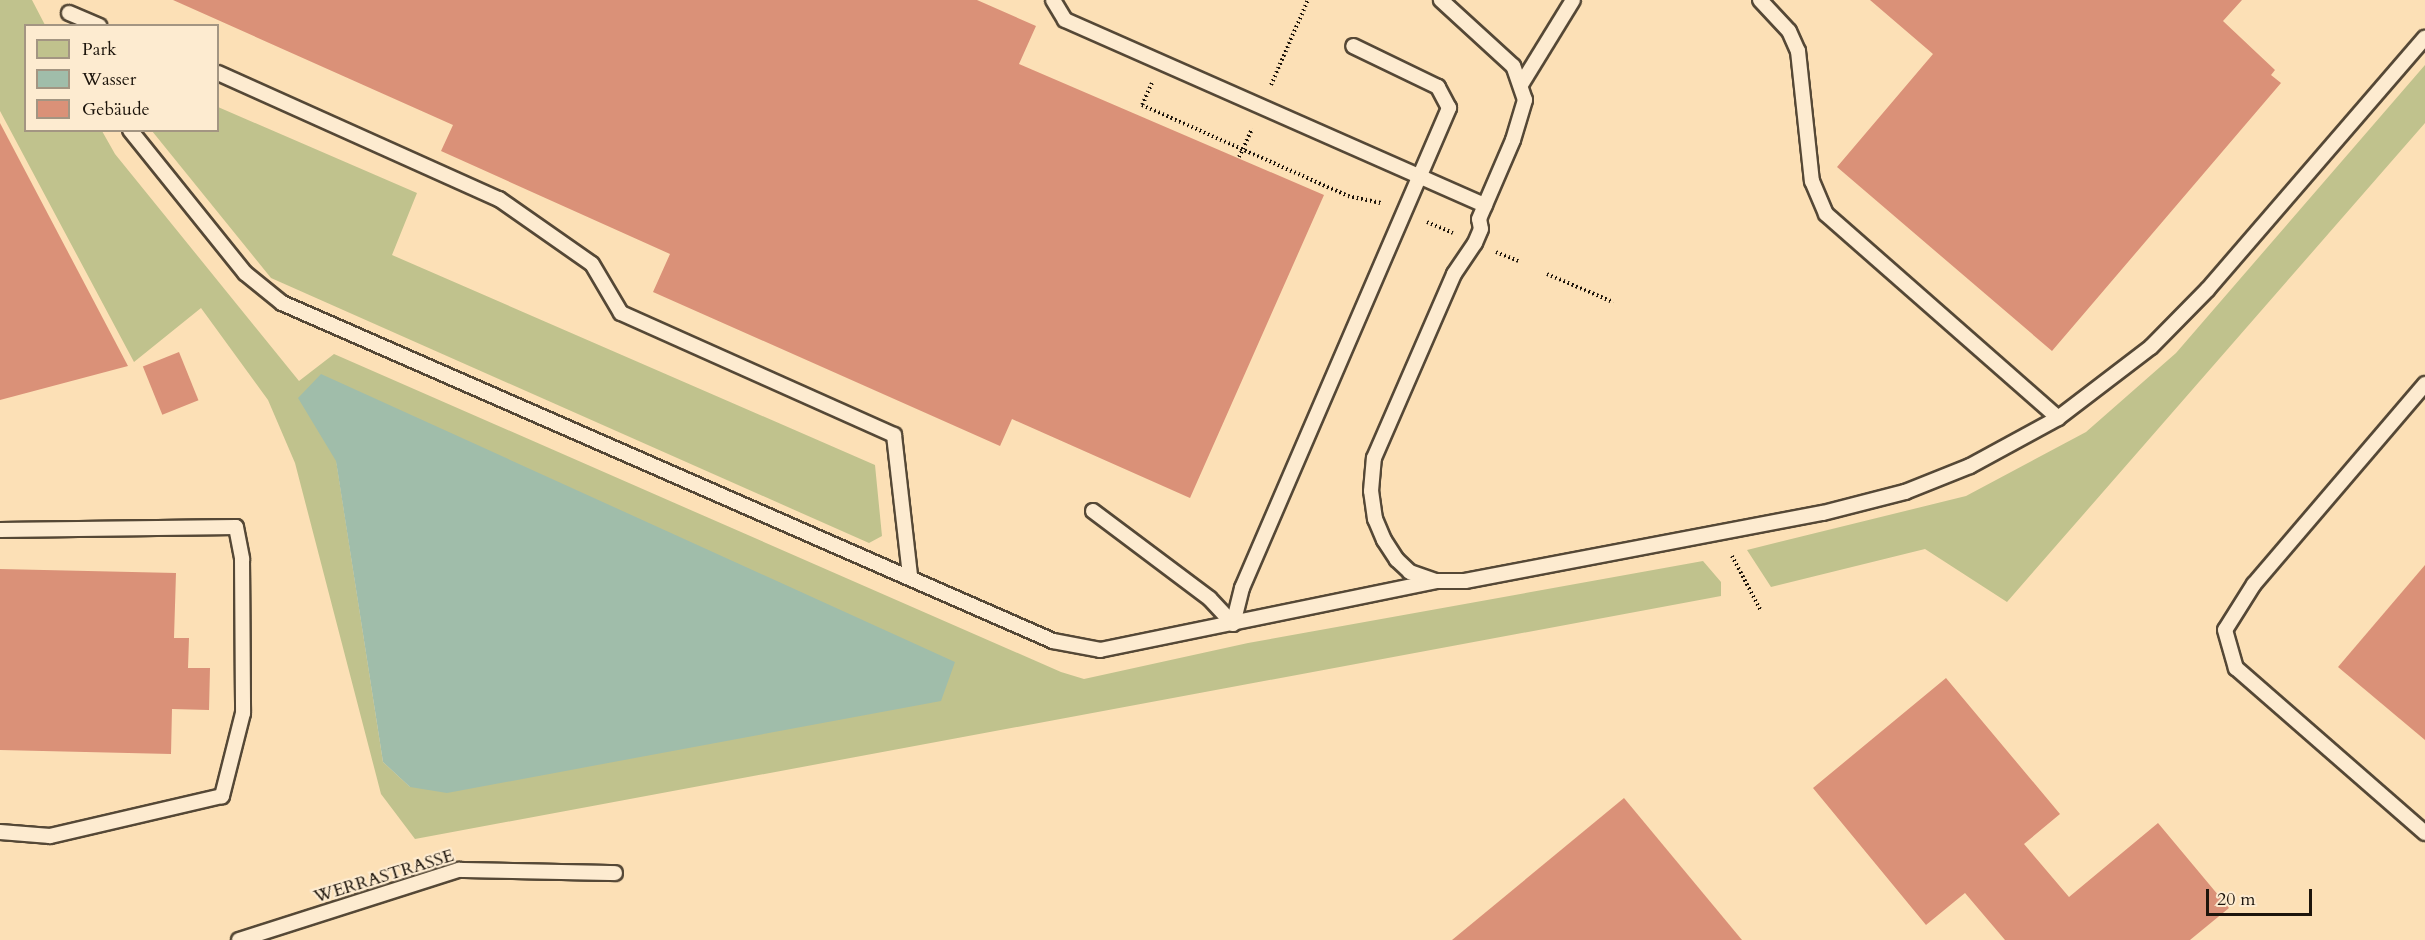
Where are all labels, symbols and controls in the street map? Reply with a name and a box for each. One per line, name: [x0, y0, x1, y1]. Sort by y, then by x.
legend: [24, 24, 219, 132]
text: Park: [82, 37, 117, 62]
text: Wasser: [82, 67, 136, 92]
text: Gebäude: [82, 97, 150, 122]
street label: WERRASTRASSE: [311, 845, 457, 909]
scale bar: [2209, 877, 2316, 915]
text: 20 m: [2217, 887, 2256, 912]

